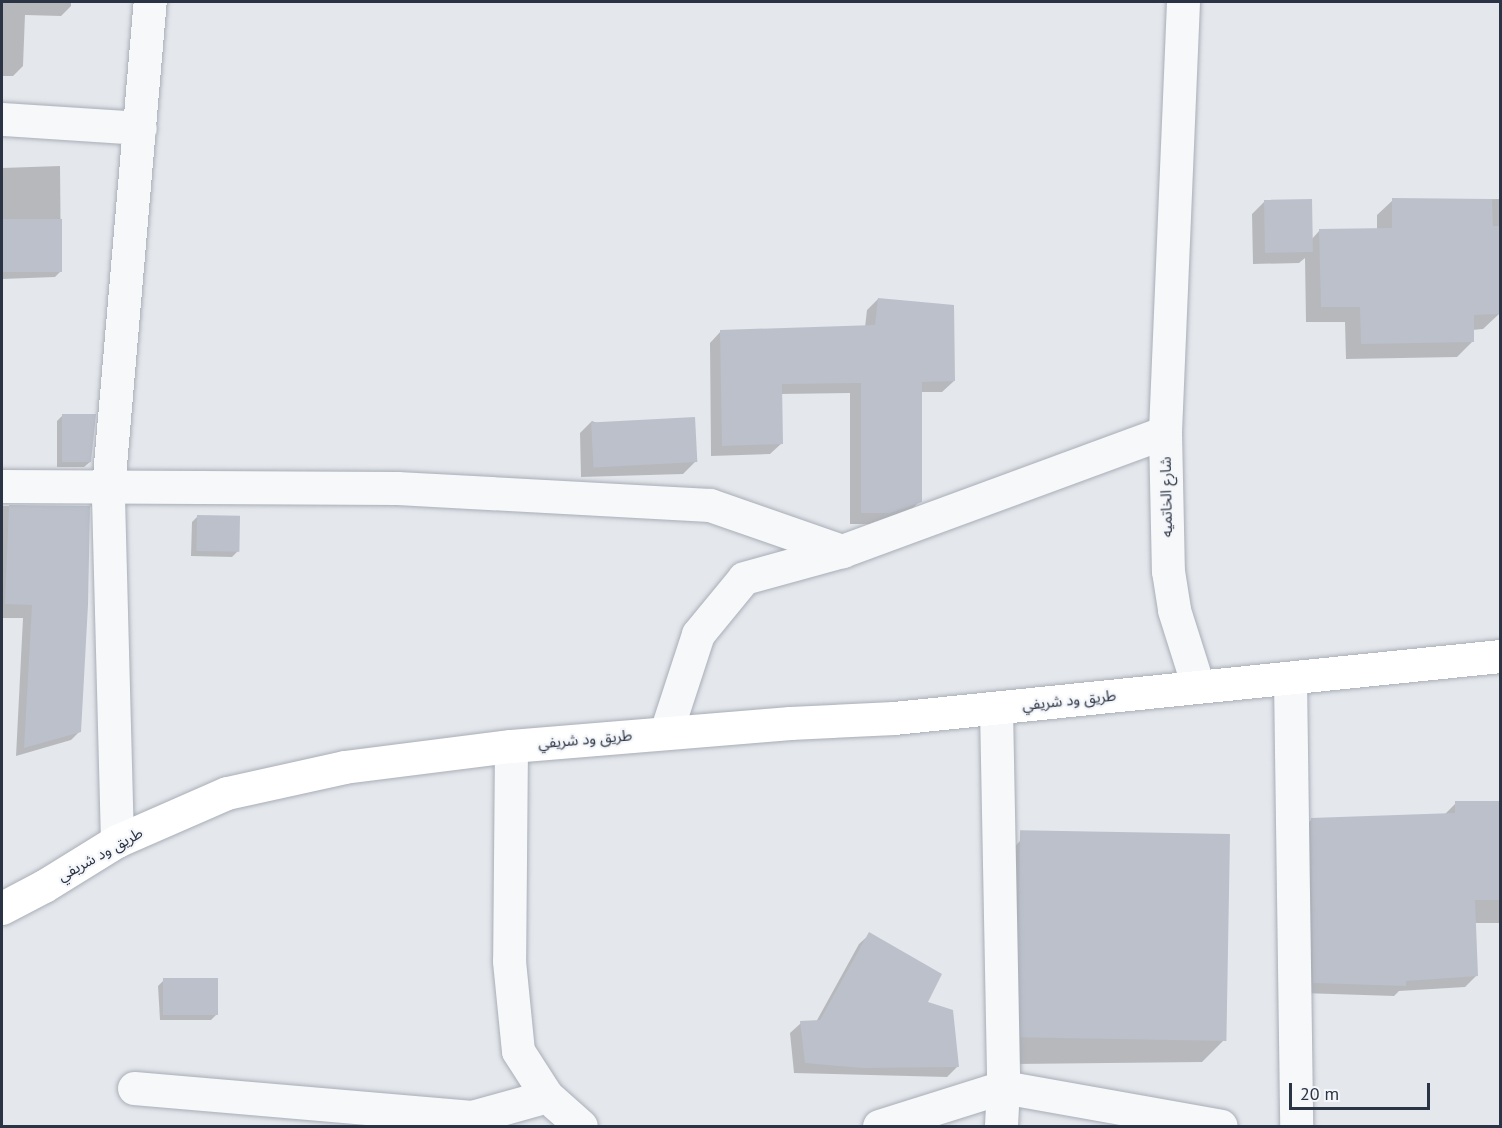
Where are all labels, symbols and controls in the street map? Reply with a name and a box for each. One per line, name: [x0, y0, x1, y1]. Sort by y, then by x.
street label: شارع الخاتميه: [1156, 457, 1176, 537]
street label: طريق ود شريفي: [1021, 686, 1117, 714]
street label: طريق ود شريفي: [537, 726, 633, 752]
street label: طريق ود شريفي: [54, 823, 146, 885]
scale bar: [1292, 1071, 1433, 1109]
text: 20 m: [1300, 1082, 1339, 1105]

